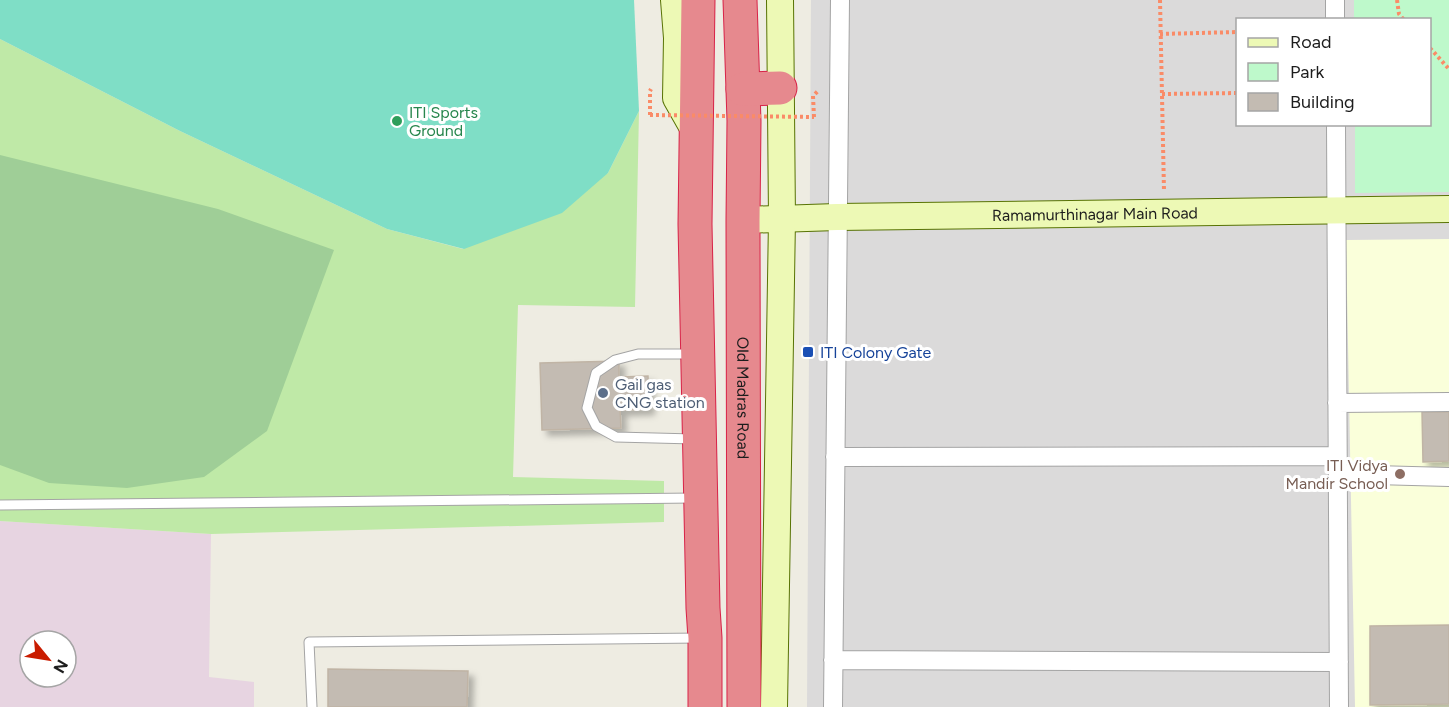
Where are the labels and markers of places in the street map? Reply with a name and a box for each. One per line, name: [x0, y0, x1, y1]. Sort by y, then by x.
place label: ITI Sports Ground: [409, 103, 478, 140]
marker: ITI Sports Ground: [390, 114, 404, 128]
place label: ITI Colony Gate: [820, 343, 932, 362]
marker: ITI Colony Gate: [801, 345, 815, 359]
place label: Gail gas CNG station: [615, 375, 705, 412]
marker: Gail gas CNG station: [596, 386, 610, 400]
place label: ITI Vidya Mandir School: [1285, 456, 1388, 493]
marker: ITI Vidya Mandir School: [1393, 467, 1407, 481]

